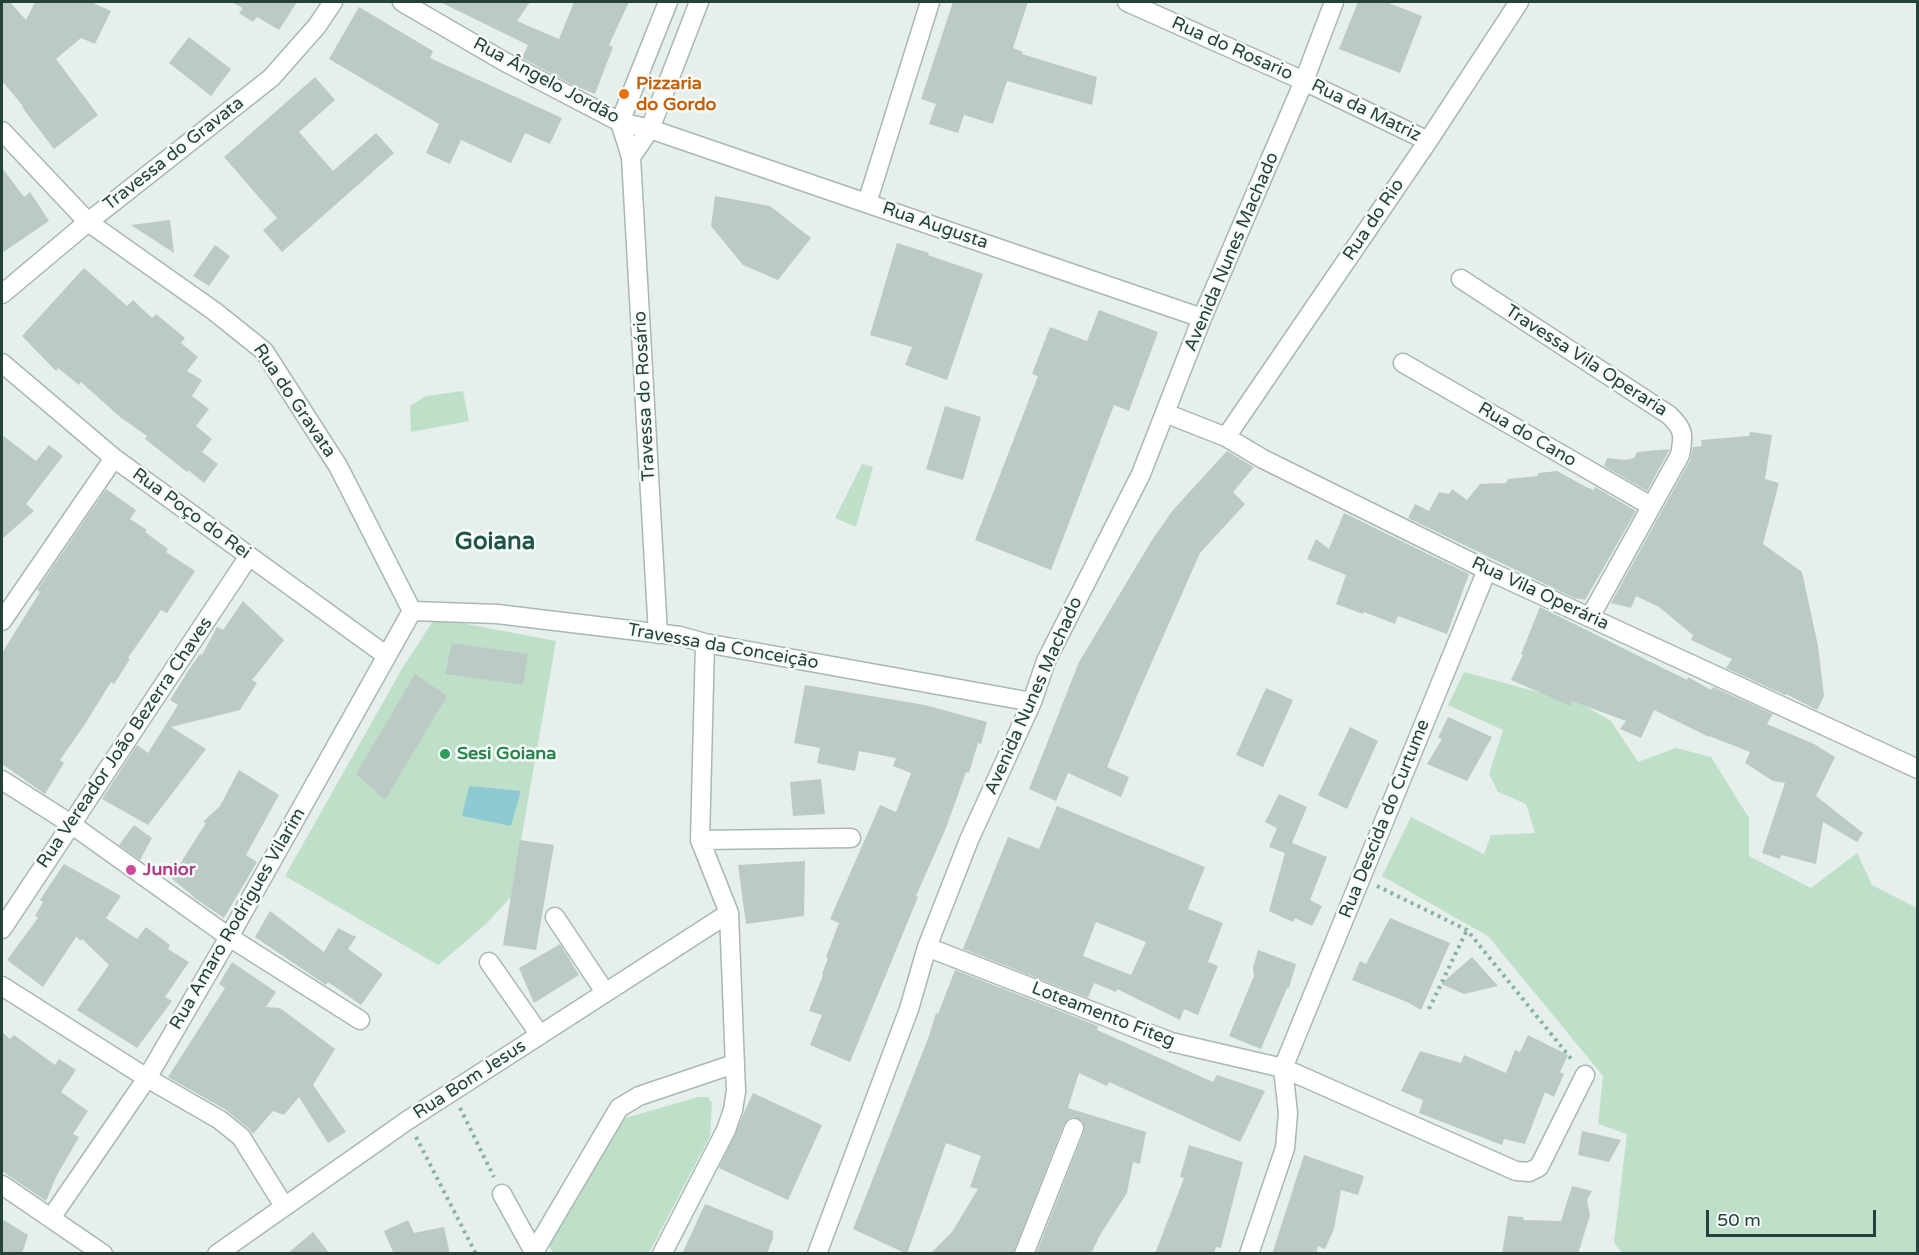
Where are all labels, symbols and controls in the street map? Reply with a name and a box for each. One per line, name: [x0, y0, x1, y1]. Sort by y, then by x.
street label: Rua do Rosario: [1168, 13, 1296, 85]
street label: Rua Ângelo Jordão: [469, 33, 623, 129]
place label: Pizzaria do Gordo: [636, 73, 716, 116]
street label: Rua da Matriz: [1308, 75, 1424, 147]
marker: Pizzaria do Gordo: [617, 87, 631, 101]
street label: Travessa do Gravata: [100, 92, 248, 216]
street label: Avenida Nunes Machado: [1180, 149, 1284, 355]
street label: Rua do Rio: [1339, 175, 1409, 265]
street label: Rua Augusta: [879, 198, 991, 254]
street label: Travessa Vila Operaria: [1501, 300, 1671, 422]
street label: Travessa do Rosário: [630, 310, 660, 482]
street label: Rua do Gravata: [248, 340, 340, 462]
street label: Rua do Cano: [1474, 398, 1580, 472]
street label: Rua Poço do Rei: [128, 464, 254, 564]
district label: Goiana: [455, 529, 535, 557]
street label: Rua Vila Operária: [1468, 553, 1612, 635]
street label: Avenida Nunes Machado: [981, 594, 1087, 798]
street label: Rua Vereador João Bezerra Chaves: [33, 613, 217, 873]
street label: Travessa da Conceição: [626, 620, 820, 674]
street label: Rua Descida do Curtume: [1335, 716, 1435, 922]
place label: Sesi Goiana: [457, 743, 556, 765]
marker: Sesi Goiana: [438, 747, 452, 761]
street label: Rua Amaro Rodrigues Vilarim: [166, 804, 310, 1034]
place label: Junior: [143, 859, 196, 881]
marker: Junior: [124, 863, 138, 877]
street label: Loteamento Fiteg: [1028, 978, 1178, 1052]
street label: Rua Bom Jesus: [410, 1036, 530, 1124]
scale bar: [1709, 1198, 1878, 1236]
text: 50 m: [1717, 1209, 1761, 1231]

